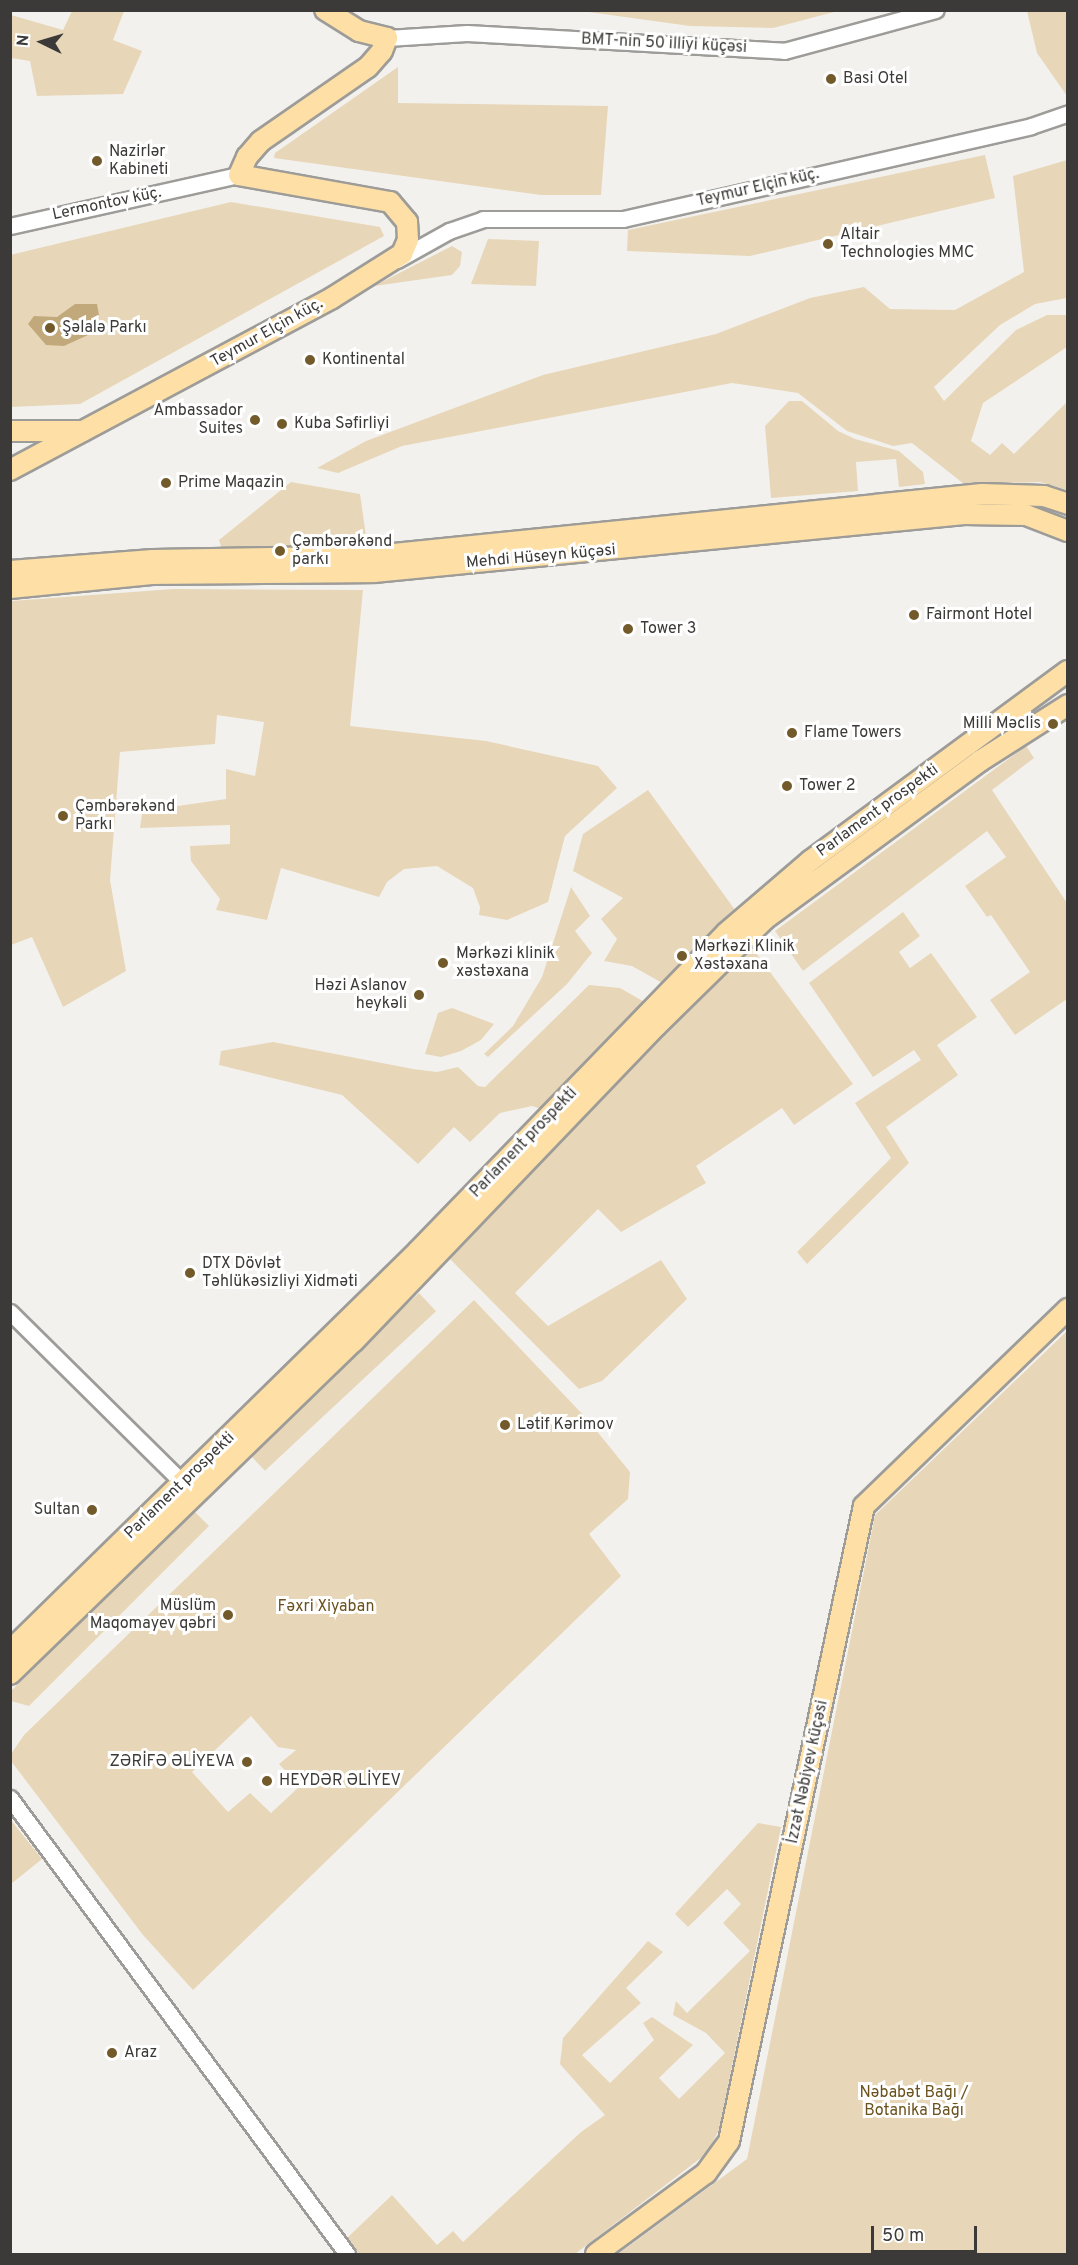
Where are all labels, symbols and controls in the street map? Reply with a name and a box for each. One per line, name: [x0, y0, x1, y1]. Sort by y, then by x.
north arrow: [12, 12, 72, 72]
street label: BMT-nin 50 illiyi küçəsi: [581, 30, 747, 58]
text: N: [14, 34, 35, 47]
place label: Basi Otel: [843, 69, 908, 89]
marker: Basi Otel: [824, 72, 838, 86]
place label: Nazirlər Kabineti: [109, 142, 168, 180]
marker: Nazirlər Kabineti: [90, 154, 104, 168]
street label: Teymur Elçin küç.: [695, 165, 821, 211]
street label: Lermontov küç.: [51, 183, 163, 225]
place label: Altair Technologies MMC: [840, 225, 974, 263]
marker: Altair Technologies MMC: [821, 237, 835, 251]
street label: Teymur Elçin küç.: [208, 294, 326, 372]
place label: Şəlalə Parkı: [62, 318, 147, 338]
marker: Şəlalə Parkı: [43, 321, 57, 335]
place label: Kontinental: [322, 350, 405, 370]
marker: Kontinental: [303, 353, 317, 367]
place label: Ambassador Suites: [153, 401, 243, 439]
marker: Ambassador Suites: [248, 413, 262, 427]
place label: Kuba Səfirliyi: [294, 414, 389, 434]
marker: Kuba Səfirliyi: [275, 417, 289, 431]
place label: Prime Maqazin: [178, 473, 284, 493]
marker: Prime Maqazin: [159, 476, 173, 490]
place label: Çəmbərəkənd parkı: [292, 532, 392, 570]
street label: Mehdi Hüseyn küçəsi: [465, 541, 617, 573]
marker: Çəmbərəkənd parkı: [273, 544, 287, 558]
place label: Fairmont Hotel: [926, 605, 1032, 625]
marker: Fairmont Hotel: [907, 608, 921, 622]
place label: Tower 3: [640, 619, 696, 639]
marker: Tower 3: [621, 622, 635, 636]
place label: Milli Məclis: [963, 714, 1041, 734]
marker: Milli Məclis: [1046, 717, 1060, 731]
place label: Flame Towers: [804, 723, 902, 743]
marker: Flame Towers: [785, 726, 799, 740]
street label: Parlament prospekti: [813, 760, 943, 862]
place label: Tower 2: [799, 776, 855, 796]
marker: Tower 2: [780, 779, 794, 793]
place label: Çəmbərəkənd Parkı: [75, 797, 175, 835]
marker: Çəmbərəkənd Parkı: [56, 809, 70, 823]
place label: Mərkəzi Klinik Xəstəxana: [694, 937, 795, 975]
place label: Mərkəzi klinik xəstəxana: [456, 944, 555, 982]
marker: Mərkəzi Klinik Xəstəxana: [675, 949, 689, 963]
marker: Mərkəzi klinik xəstəxana: [434, 954, 452, 972]
place label: Həzi Aslanov heykəli: [314, 976, 407, 1014]
marker: Həzi Aslanov heykəli: [412, 988, 426, 1002]
street label: Parlament prospekti: [467, 1084, 581, 1202]
place label: DTX Dövlət Təhlükəsizliyi Xidməti: [202, 1254, 358, 1292]
marker: DTX Dövlət Təhlükəsizliyi Xidməti: [183, 1266, 197, 1280]
place label: Lətif Kərimov: [517, 1415, 614, 1435]
marker: Lətif Kərimov: [498, 1418, 512, 1432]
street label: Parlament prospekti: [121, 1429, 239, 1543]
place label: Sultan: [34, 1500, 80, 1520]
marker: Sultan: [85, 1503, 99, 1517]
place label: Müslüm Maqomayev qəbri: [90, 1596, 216, 1634]
park label: Fəxri Xiyaban: [278, 1597, 374, 1617]
marker: Müslüm Maqomayev qəbri: [221, 1608, 235, 1622]
street label: İzzət Nəbiyev küçəsi: [783, 1699, 833, 1845]
place label: ZƏRİFƏ ƏLİYEVA: [109, 1752, 235, 1772]
marker: ZƏRİFƏ ƏLİYEVA: [240, 1755, 254, 1769]
place label: HEYDƏR ƏLİYEV: [279, 1771, 401, 1791]
marker: HEYDƏR ƏLİYEV: [260, 1774, 274, 1788]
place label: Araz: [124, 2043, 157, 2063]
marker: Araz: [105, 2046, 119, 2060]
park label: Nəbabət Bağı / Botanika Bağı: [859, 2083, 969, 2121]
scale bar: [874, 2214, 980, 2252]
text: 50 m: [882, 2225, 924, 2248]

